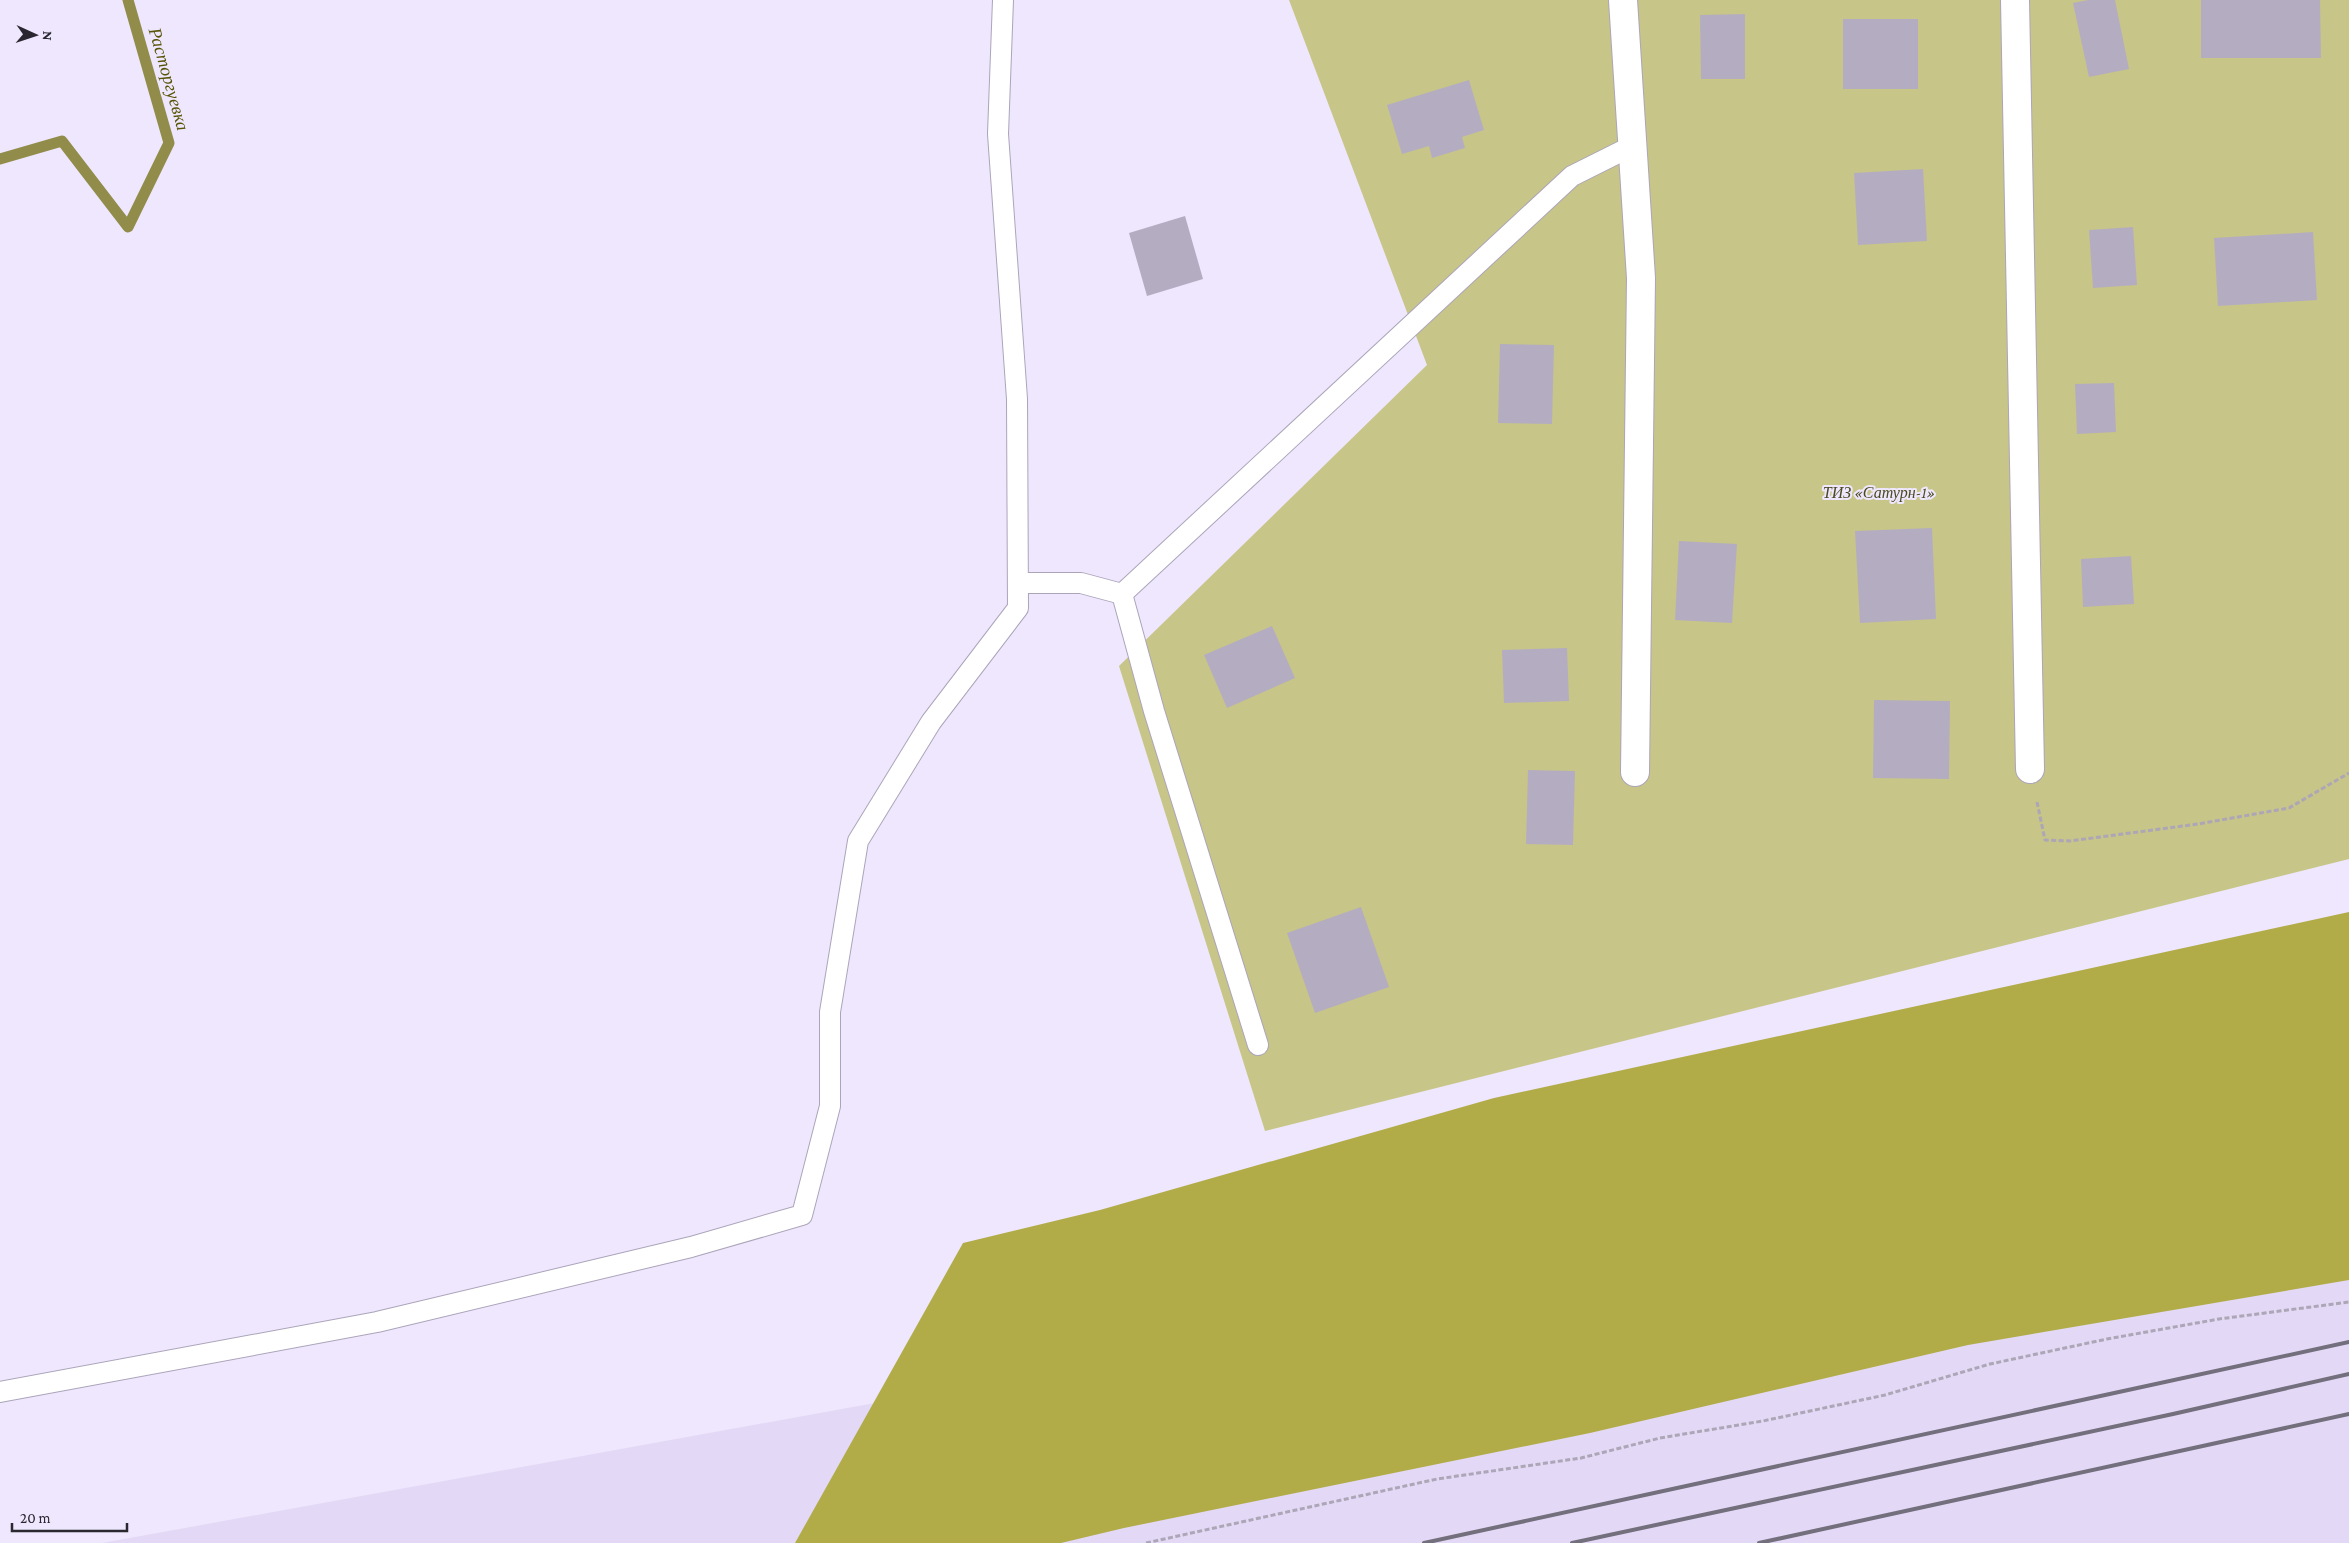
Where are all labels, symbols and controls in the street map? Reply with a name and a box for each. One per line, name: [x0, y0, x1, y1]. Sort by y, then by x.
north arrow: [10, 10, 60, 60]
water label: Расторгуевка: [144, 24, 193, 133]
text: N: [40, 30, 56, 41]
park label: ТИЗ «Сатурн-1»: [1823, 484, 1935, 502]
scale bar: [12, 1500, 128, 1532]
text: 20 m: [20, 1510, 51, 1526]

